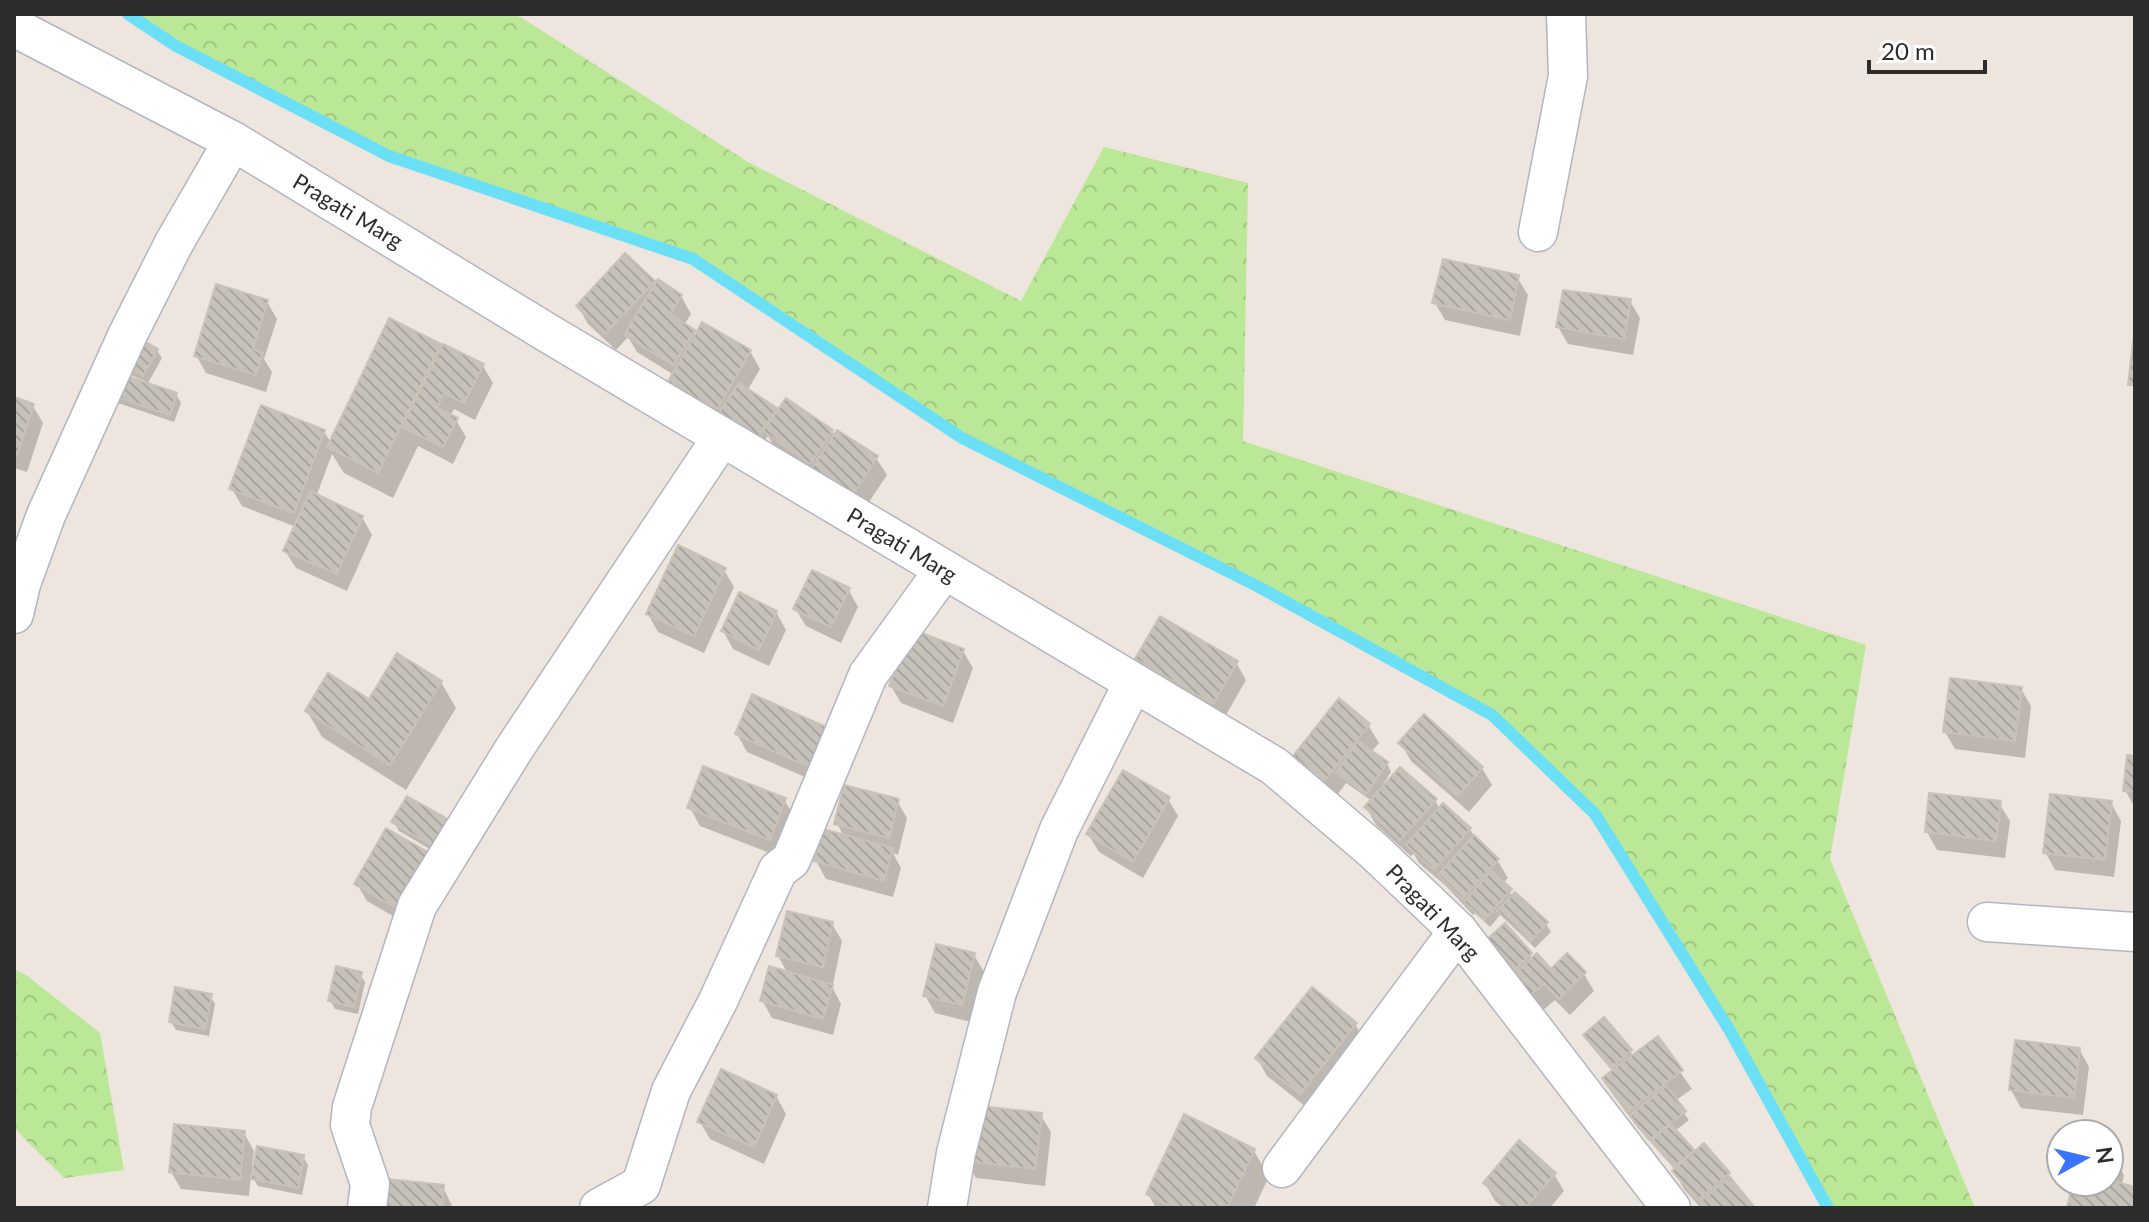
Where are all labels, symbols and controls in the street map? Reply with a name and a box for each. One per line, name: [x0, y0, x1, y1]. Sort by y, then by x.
scale bar: [1869, 24, 1985, 74]
text: 20 m: [1881, 36, 1935, 65]
street label: Pragati Marg: [288, 167, 408, 254]
street label: Pragati Marg: [842, 501, 962, 588]
street label: Pragati Marg: [1381, 858, 1486, 965]
north arrow: [2045, 1118, 2125, 1198]
text: N: [2091, 1145, 2120, 1165]

